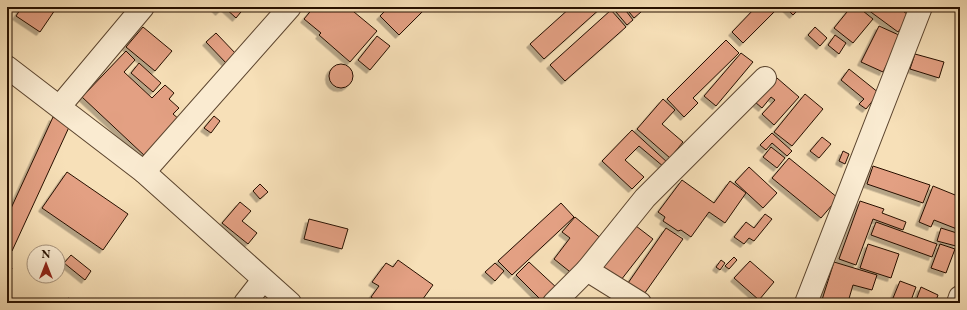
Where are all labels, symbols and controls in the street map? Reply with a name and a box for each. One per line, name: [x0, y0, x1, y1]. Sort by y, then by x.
north arrow: [26, 244, 66, 284]
text: N: [42, 247, 51, 261]

